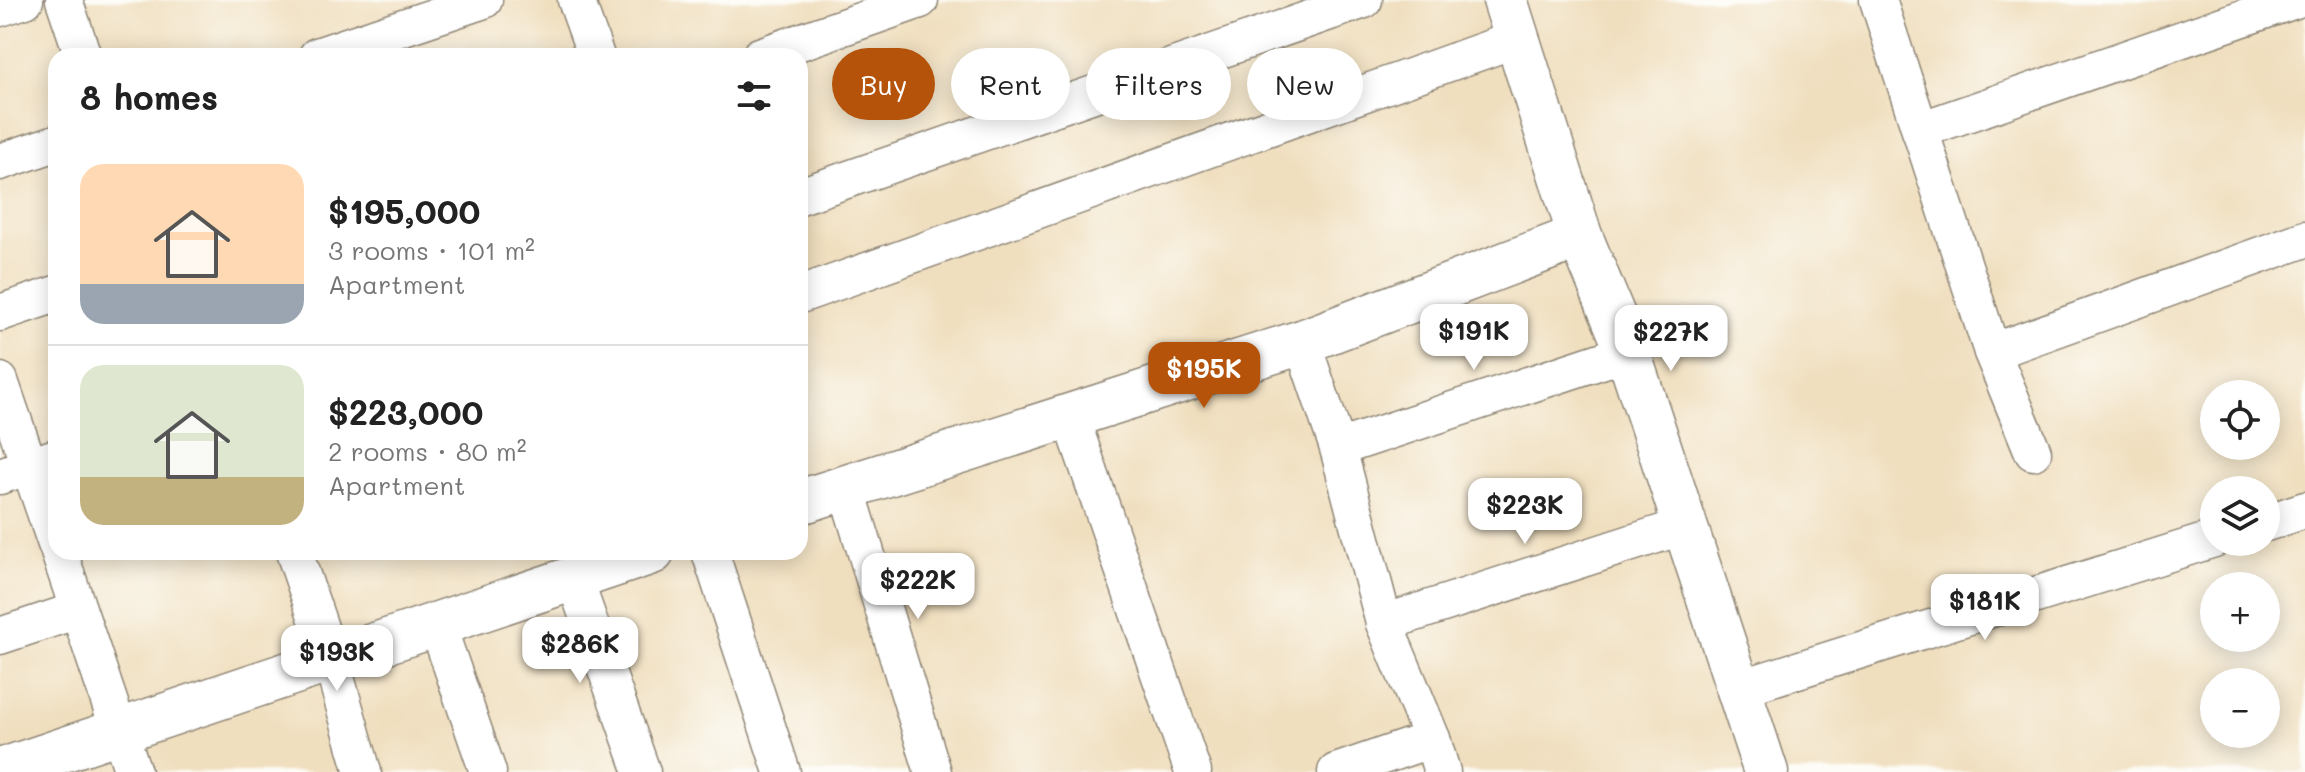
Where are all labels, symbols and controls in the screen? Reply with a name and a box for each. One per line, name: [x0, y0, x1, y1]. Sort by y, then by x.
chip: Buy: [832, 48, 935, 120]
chip: Rent: [951, 48, 1070, 120]
chip: Filters: [1086, 48, 1231, 120]
chip: New: [1247, 48, 1363, 120]
text: 8 homes: [80, 74, 218, 119]
icon: filters: [732, 74, 776, 118]
text: $195,000: [328, 188, 480, 233]
icon: home: [144, 196, 240, 292]
text: 3 rooms · 101 m²: [328, 233, 535, 267]
text: Apartment: [328, 267, 465, 301]
pin: $191K: [1418, 304, 1530, 372]
pin: $227K: [1615, 305, 1727, 373]
text: $191K: [1438, 313, 1510, 347]
text: $227K: [1633, 314, 1709, 348]
pin: $195K: [1148, 342, 1260, 410]
text: $195K: [1166, 351, 1242, 385]
map controls: [2200, 380, 2280, 748]
button: locate: [2200, 380, 2280, 460]
text: $223,000: [328, 389, 483, 434]
icon: home: [144, 397, 240, 493]
text: 2 rooms · 80 m²: [328, 434, 527, 468]
text: Apartment: [328, 468, 465, 502]
button: layers: [2200, 476, 2280, 556]
pin: $223K: [1469, 478, 1581, 546]
text: $223K: [1486, 487, 1564, 521]
pin: $222K: [862, 553, 974, 621]
text: $222K: [880, 562, 956, 596]
button: +: [2200, 572, 2280, 652]
pin: $181K: [1929, 574, 2041, 642]
text: $181K: [1949, 583, 2021, 617]
pin: $286K: [524, 617, 636, 685]
pin: $193K: [281, 625, 393, 693]
text: $286K: [540, 626, 620, 660]
text: $193K: [299, 634, 375, 668]
button: −: [2200, 668, 2280, 748]

